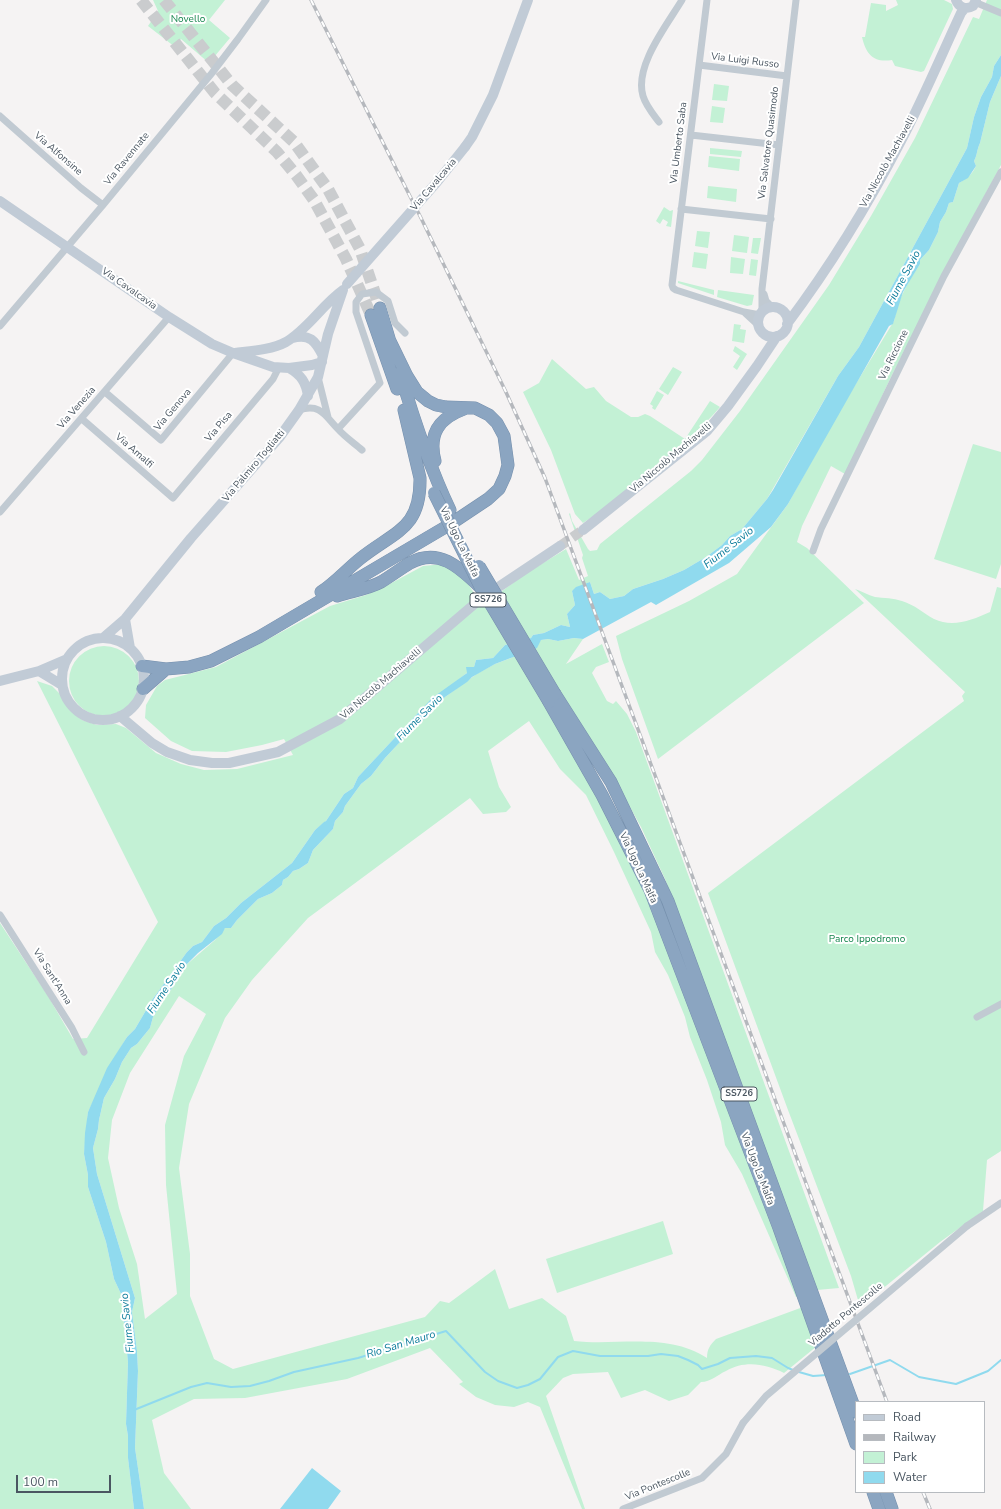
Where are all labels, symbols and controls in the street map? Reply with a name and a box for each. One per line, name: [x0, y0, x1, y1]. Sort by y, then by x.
park label: Novello: [171, 14, 205, 26]
street label: Via Luigi Russo: [710, 51, 780, 71]
street label: Via Salvatore Quasimodo: [756, 86, 782, 200]
street label: Via Umberto Saba: [668, 102, 690, 184]
street label: Via Niccolò Machiavelli: [858, 114, 918, 210]
street label: Via Alfonsine: [31, 130, 85, 178]
street label: Via Ravennate: [102, 130, 152, 188]
street label: Via Cavalcavia: [409, 156, 459, 214]
water label: Fiume Savio: [884, 249, 924, 307]
street label: Via Cavalcavia: [99, 266, 159, 312]
street label: Via Riccione: [877, 328, 911, 382]
street label: Via Venezia: [55, 384, 99, 432]
street label: Via Genova: [152, 387, 194, 433]
street label: Via Pisa: [203, 409, 235, 445]
street label: Via Niccolò Machiavelli: [628, 420, 714, 496]
street label: Via Palmiro Togliatti: [220, 428, 288, 504]
street label: Via Amalfi: [112, 431, 156, 471]
street label: Via Ugo La Malfa: [437, 505, 481, 579]
water label: Fiume Savio: [701, 524, 757, 572]
road number: SS726: [470, 593, 506, 607]
street label: Via Niccolò Machiavelli: [338, 646, 424, 722]
water label: Fiume Savio: [394, 692, 446, 744]
street label: Via Ugo La Malfa: [616, 831, 660, 905]
park label: Parco Ippodromo: [829, 934, 905, 946]
street label: Via Sant'Anna: [30, 947, 74, 1007]
water label: Fiume Savio: [145, 960, 189, 1016]
road number: SS726: [721, 1087, 757, 1101]
street label: Via Ugo La Malfa: [738, 1131, 776, 1207]
street label: Viadotto Pontescolle: [807, 1281, 885, 1349]
water label: Fiume Savio: [118, 1293, 138, 1353]
water label: Rio San Mauro: [365, 1328, 437, 1362]
legend: [855, 1401, 985, 1493]
text: Road: [893, 1409, 921, 1425]
text: Railway: [893, 1429, 936, 1445]
text: Park: [893, 1449, 917, 1465]
street label: Via Pontescolle: [624, 1466, 692, 1504]
scale bar: [18, 1467, 113, 1493]
text: Water: [893, 1469, 927, 1485]
text: 100 m: [23, 1474, 58, 1490]

